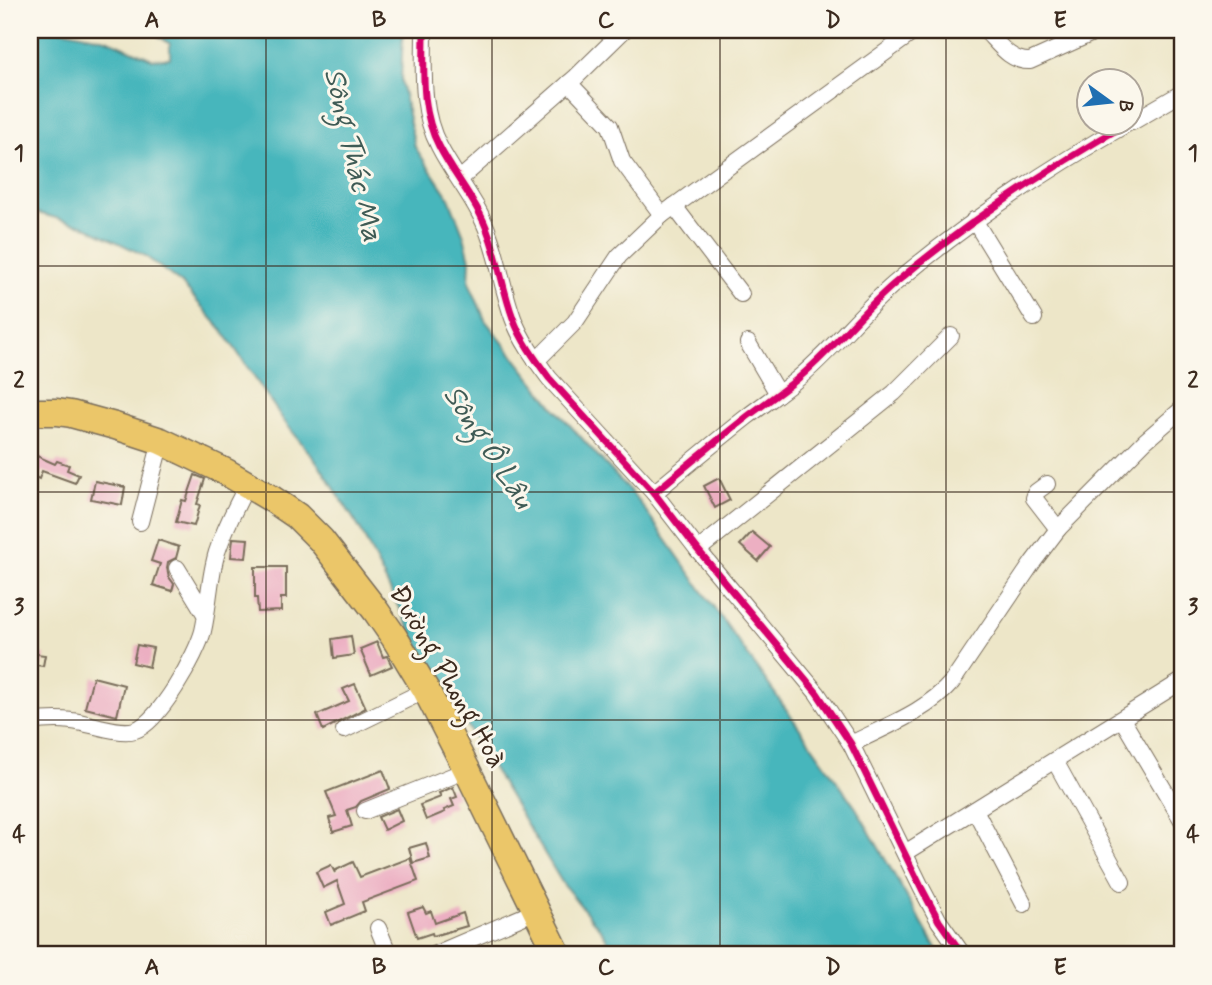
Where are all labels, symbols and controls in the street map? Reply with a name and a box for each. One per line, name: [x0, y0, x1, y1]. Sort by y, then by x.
text: A: [144, 6, 160, 36]
text: B: [372, 6, 387, 36]
text: C: [598, 6, 615, 36]
text: D: [825, 6, 841, 36]
text: E: [1053, 6, 1067, 36]
water label: Sông Thác Ma: [310, 64, 392, 247]
north arrow: [1076, 66, 1146, 136]
text: B: [1111, 97, 1139, 115]
text: 1: [14, 139, 24, 169]
text: 1: [1188, 139, 1198, 169]
text: 2: [13, 366, 25, 396]
text: 2: [1187, 366, 1199, 396]
water label: Sông Ô Lâu: [430, 378, 543, 519]
street label: Đường Phong Hoà: [377, 579, 514, 777]
text: 3: [14, 593, 25, 623]
text: 3: [1188, 593, 1199, 623]
text: 4: [12, 820, 26, 850]
text: 4: [1186, 820, 1200, 850]
text: A: [144, 953, 160, 983]
text: B: [372, 953, 387, 983]
text: C: [598, 953, 615, 983]
text: D: [825, 953, 841, 983]
text: E: [1053, 953, 1067, 983]

